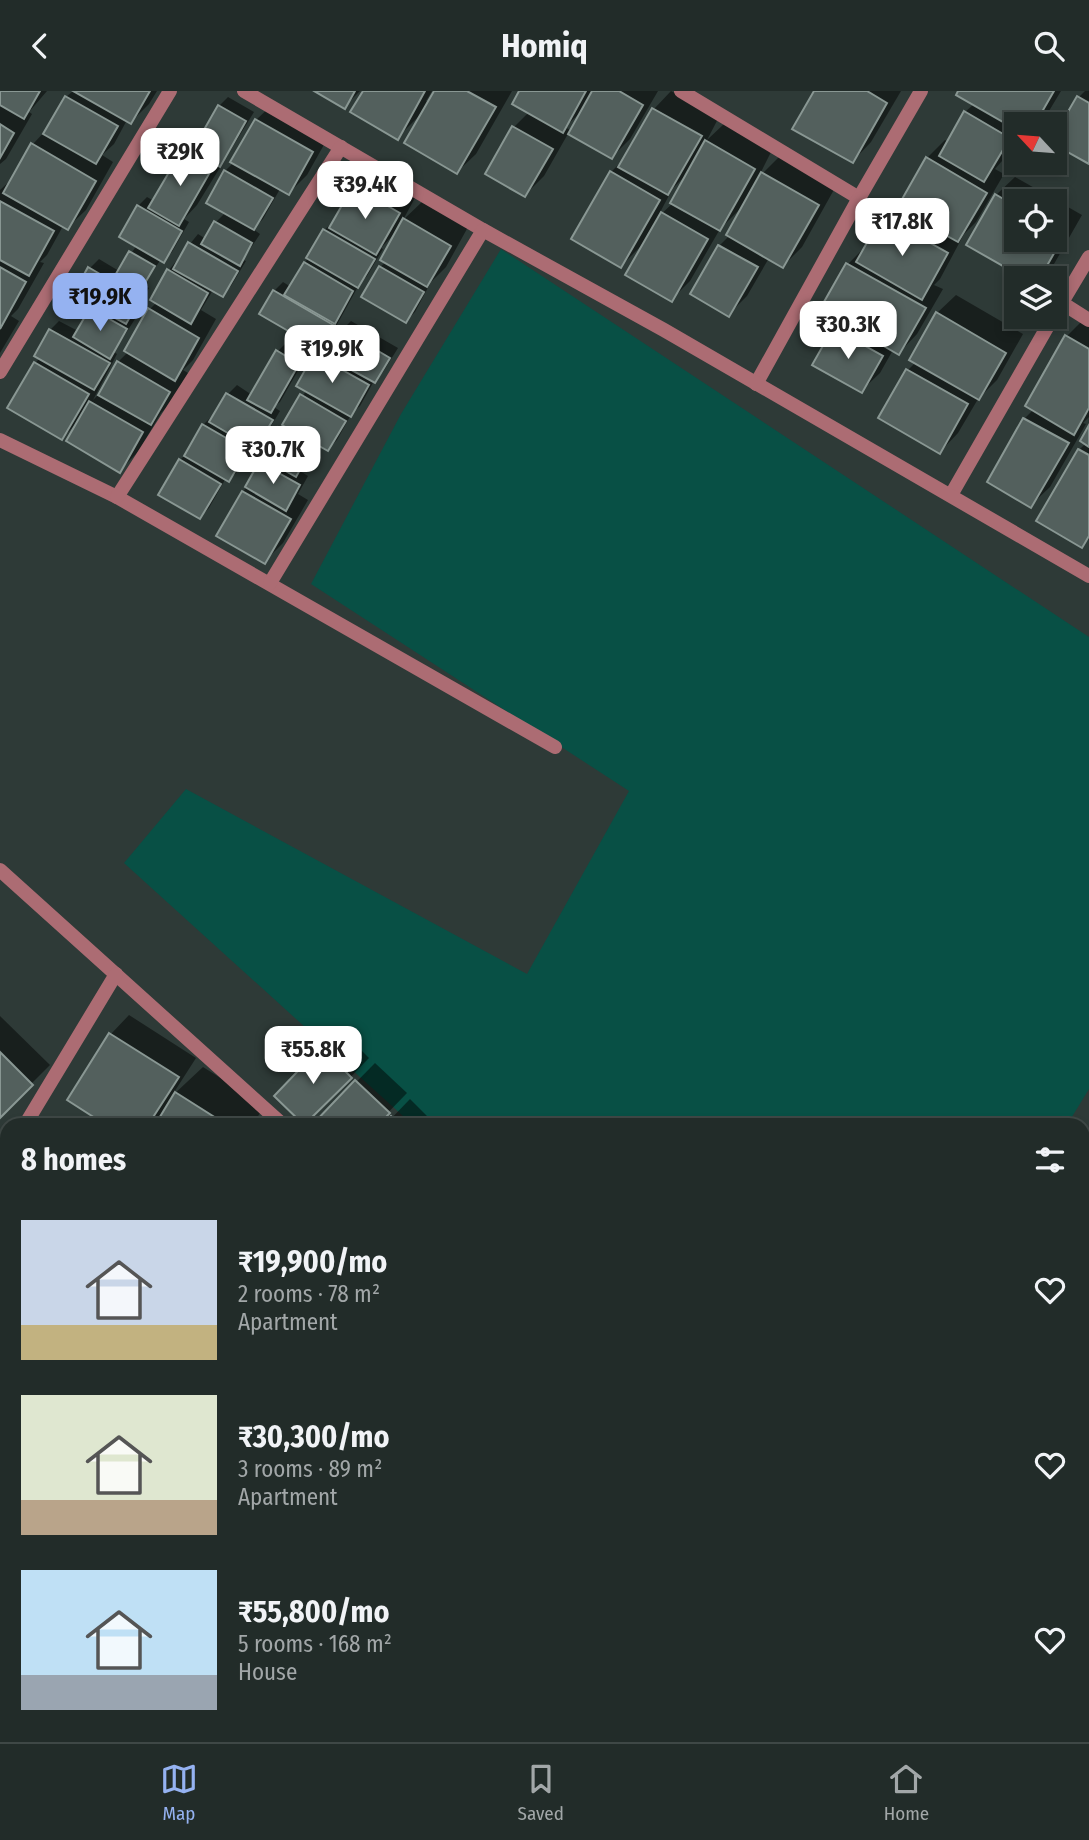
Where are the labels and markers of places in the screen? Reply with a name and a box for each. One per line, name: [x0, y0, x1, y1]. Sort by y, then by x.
pin: ₹29K: [139, 129, 221, 188]
pin: ₹39.4K: [308, 162, 422, 221]
pin: ₹17.8K: [845, 199, 959, 258]
pin: ₹19.9K: [43, 273, 157, 333]
pin: ₹30.3K: [791, 301, 905, 361]
pin: ₹19.9K: [275, 325, 389, 385]
pin: ₹30.7K: [216, 427, 330, 486]
pin: ₹55.8K: [256, 1027, 370, 1086]

